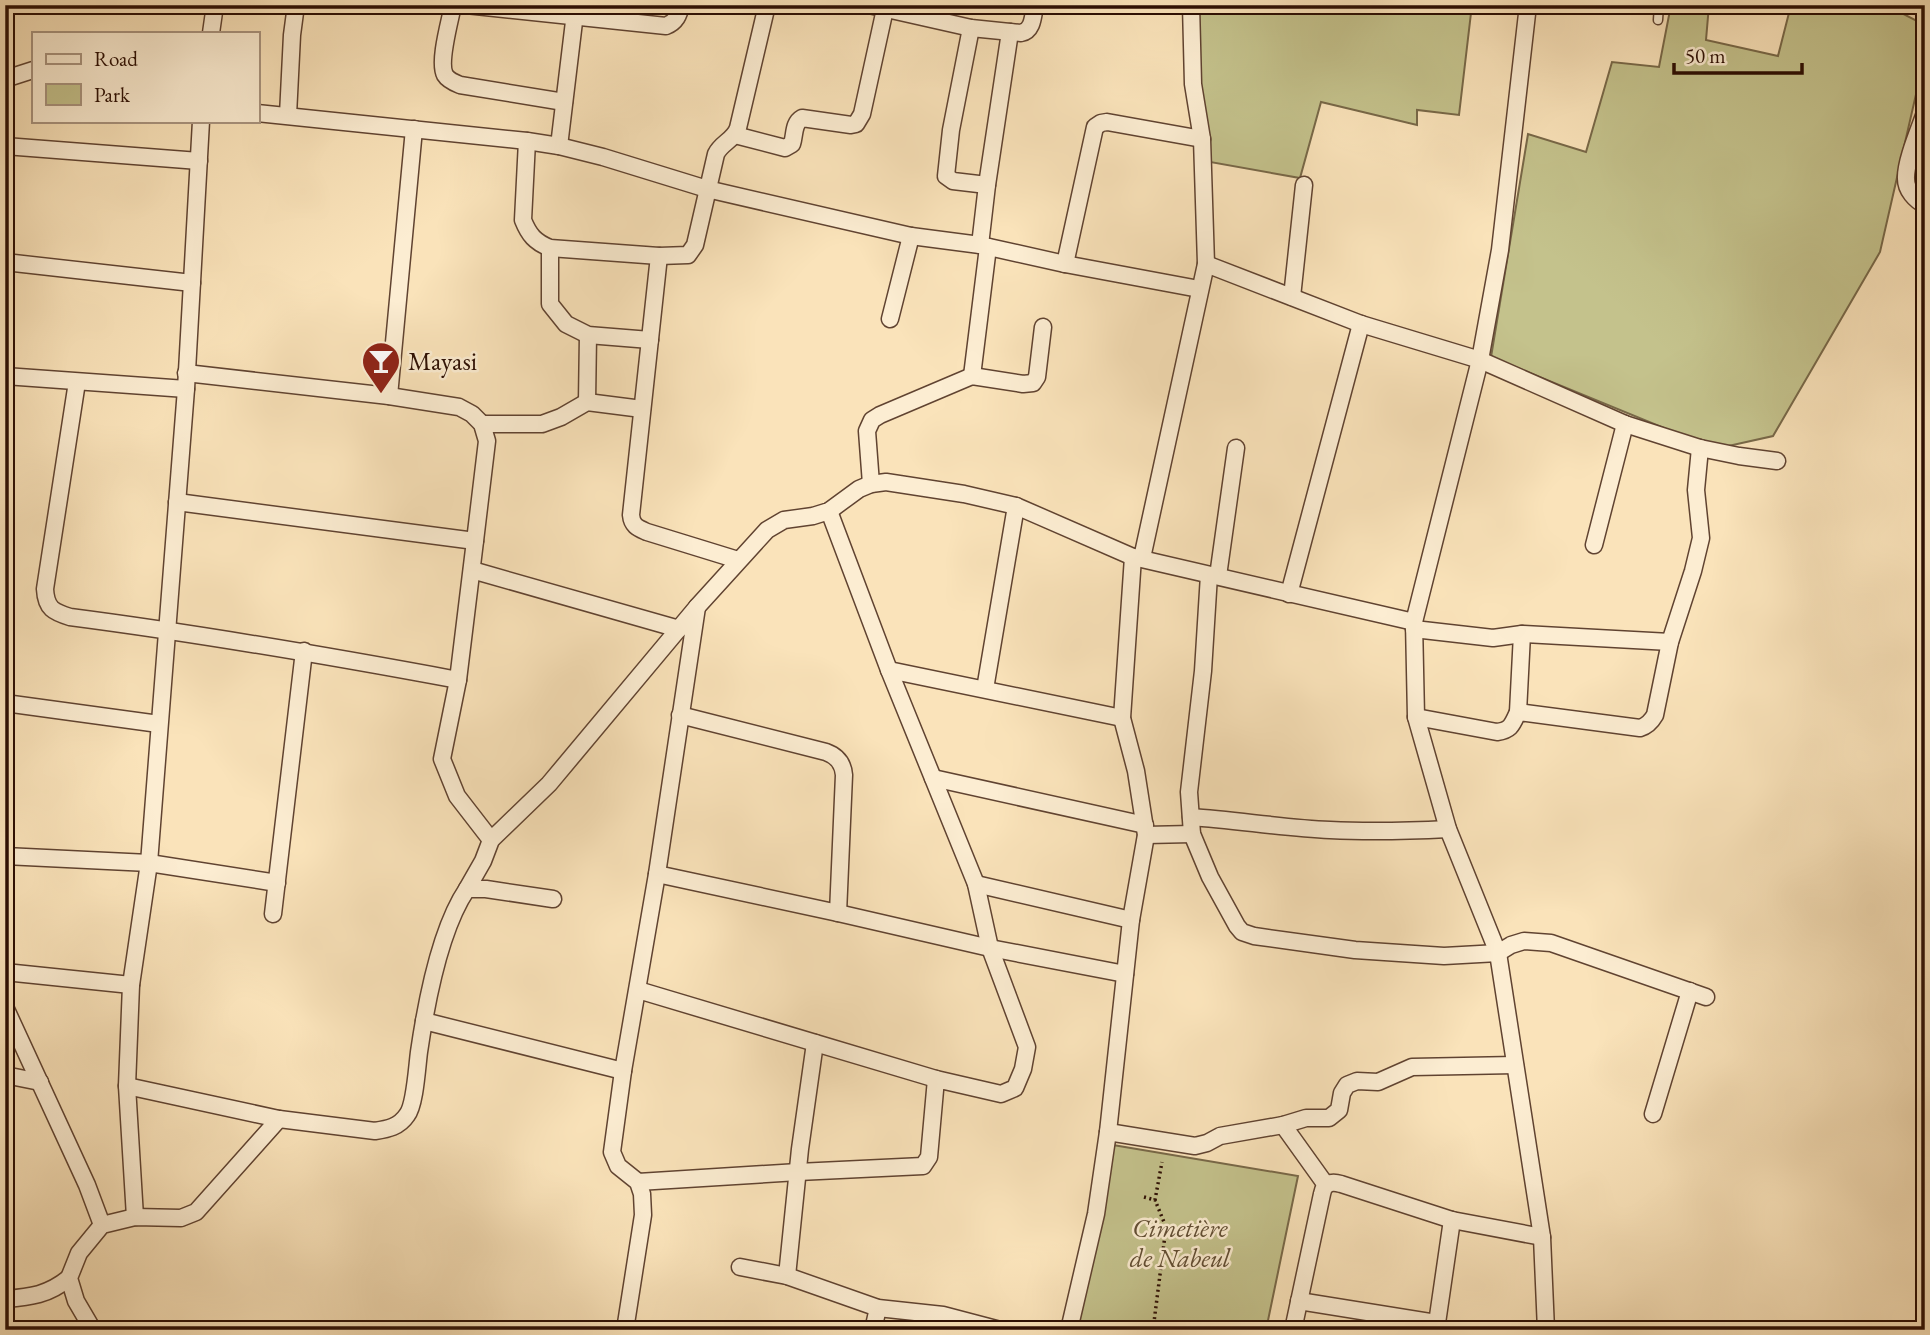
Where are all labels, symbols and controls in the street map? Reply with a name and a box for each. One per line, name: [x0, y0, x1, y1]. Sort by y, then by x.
legend: [32, 32, 259, 122]
scale bar: [1674, 32, 1802, 76]
text: 50 m: [1685, 42, 1726, 69]
text: Road: [94, 45, 138, 72]
text: Park: [94, 81, 131, 108]
bar icon: Mayasi: [360, 340, 402, 395]
place label: Mayasi: [408, 344, 477, 378]
park label: Cimetière de Nabeul: [1130, 1211, 1231, 1275]

